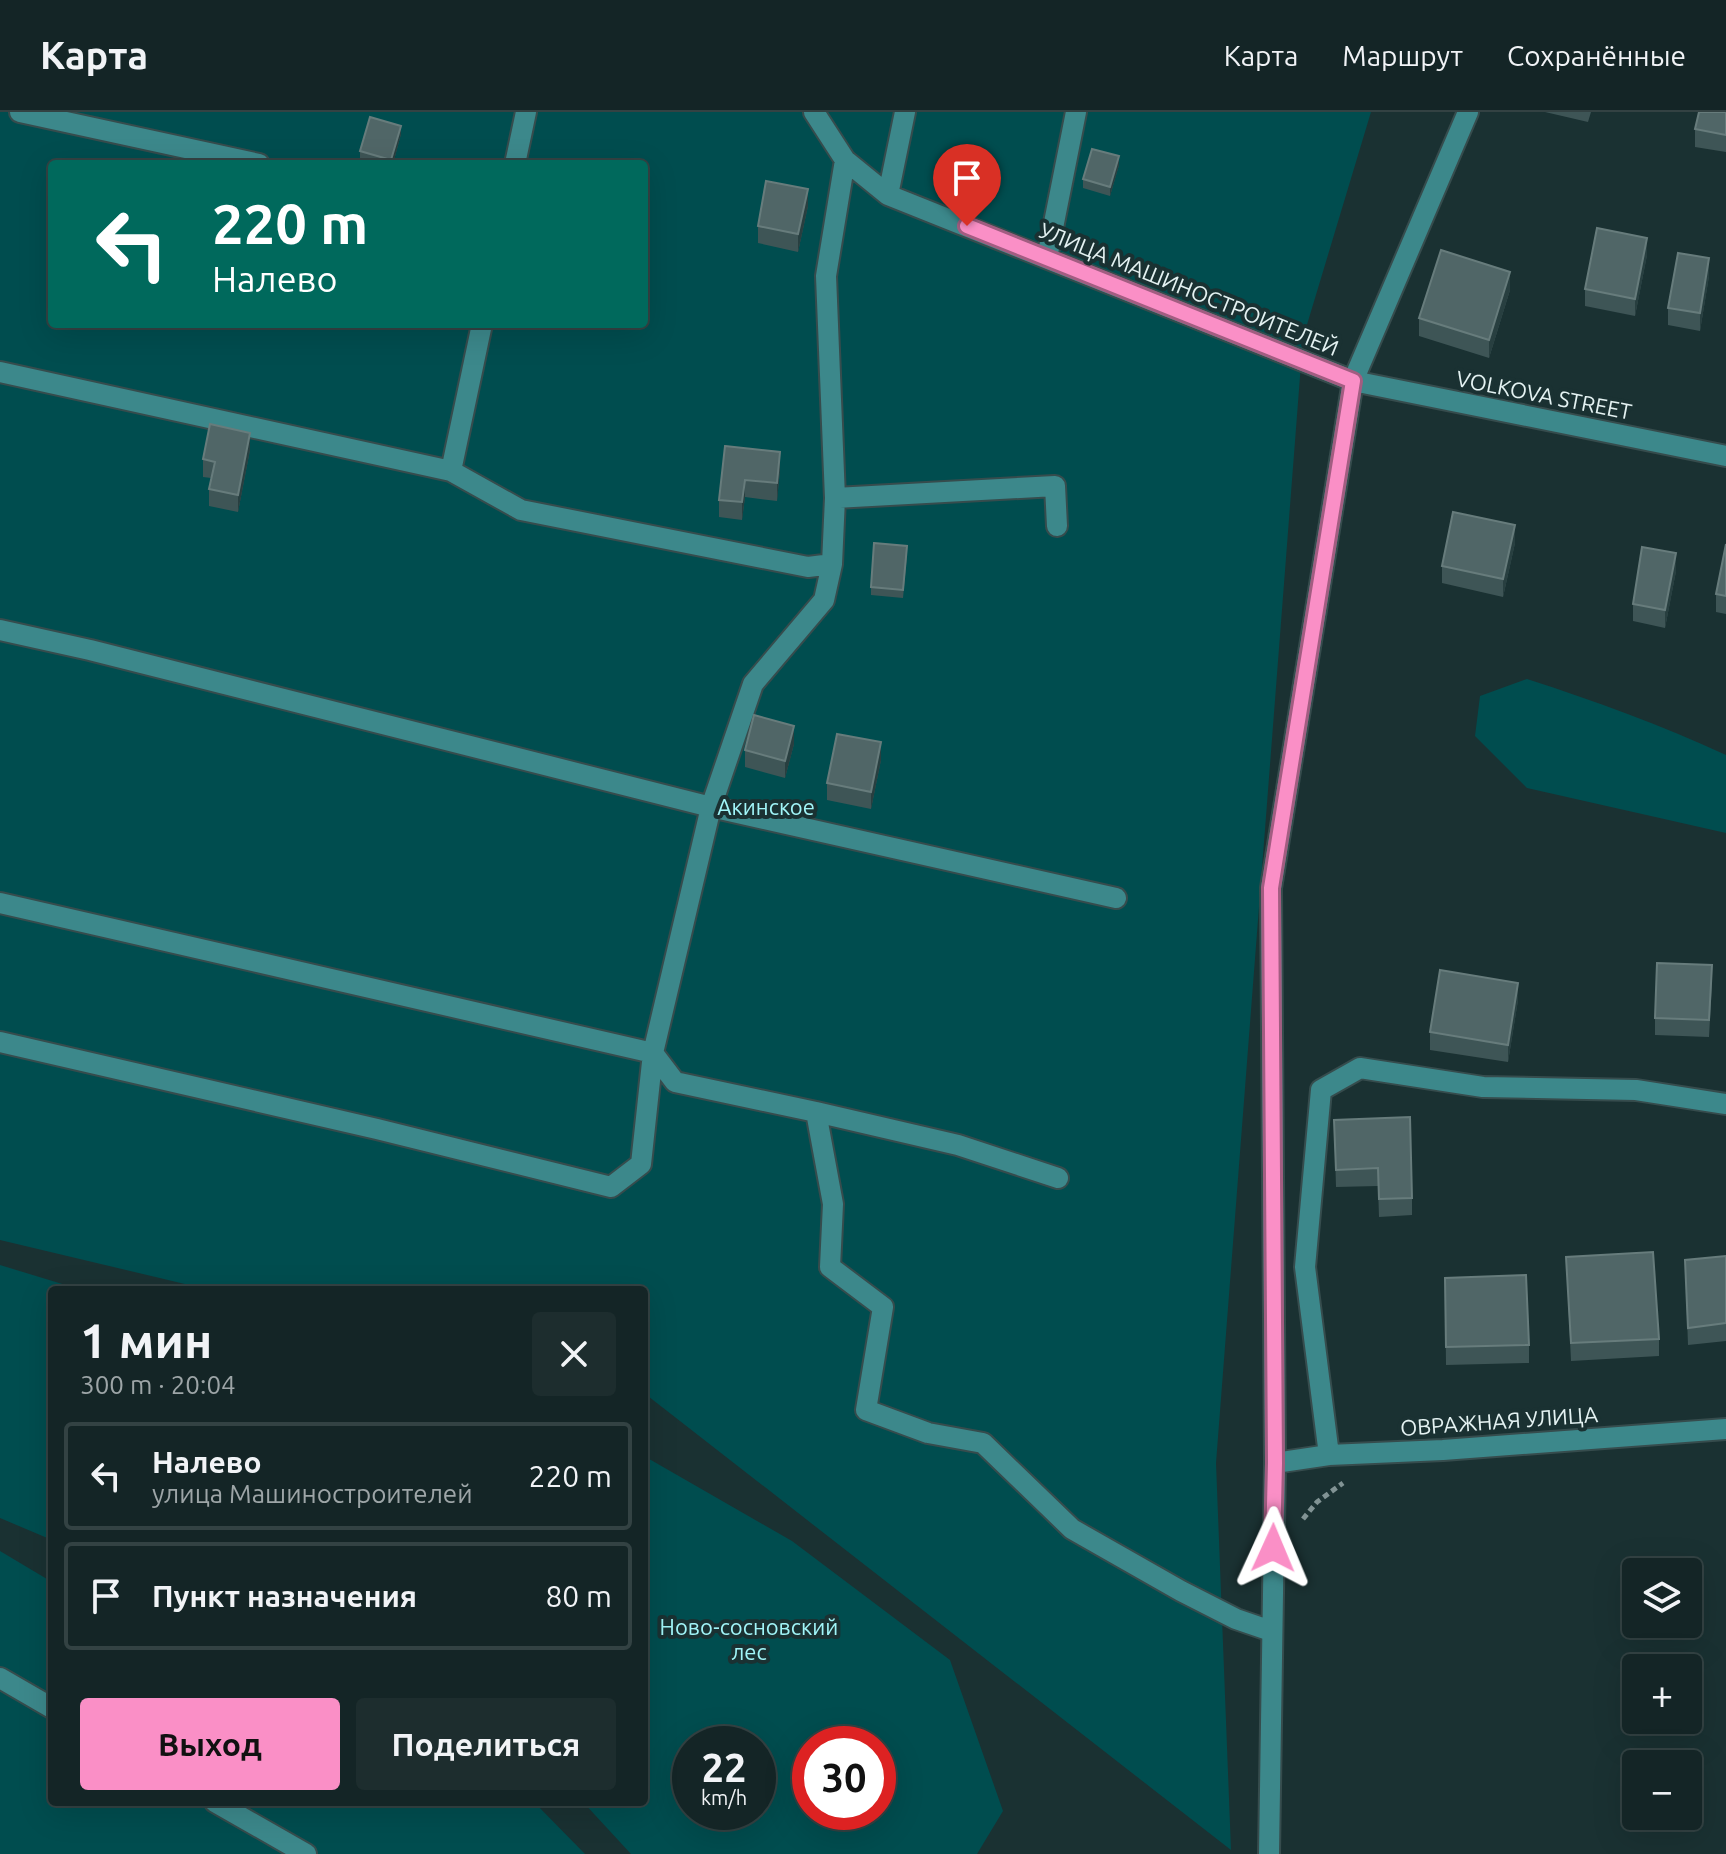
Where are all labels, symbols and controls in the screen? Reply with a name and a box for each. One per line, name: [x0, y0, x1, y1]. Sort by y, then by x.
text: Карта: [40, 34, 148, 76]
text: Карта: [1224, 40, 1298, 71]
text: Маршрут: [1342, 40, 1463, 71]
text: Сохранённые: [1507, 40, 1686, 71]
pin: [933, 144, 1001, 226]
icon: arrive: [945, 156, 989, 200]
icon: left: [80, 192, 184, 296]
text: 220 m: [212, 192, 368, 255]
street label: УЛИЦА МАШИНОСТРОИТЕЛЕЙ: [1036, 217, 1342, 360]
text: Налево: [212, 258, 337, 299]
street label: VOLKOVA STREET: [1454, 365, 1634, 424]
park label: Акинское: [717, 794, 815, 819]
button: close: [532, 1312, 616, 1396]
text: 1 мин: [80, 1313, 212, 1367]
text: 300 m · 20:04: [80, 1370, 236, 1399]
street label: ОВРАЖНАЯ УЛИЦА: [1399, 1401, 1599, 1440]
text: Налево: [152, 1445, 262, 1479]
icon: left: [84, 1454, 128, 1498]
text: 220 m: [528, 1459, 612, 1493]
text: улица Машиностроителей: [152, 1479, 473, 1508]
position arrow: [1231, 1506, 1315, 1590]
map controls: [1622, 1558, 1702, 1830]
button: layers: [1622, 1558, 1702, 1638]
icon: arrive: [84, 1574, 128, 1618]
text: Пункт назначения: [152, 1579, 417, 1613]
text: 80 m: [545, 1579, 612, 1613]
park label: Ново-сосновский лес: [660, 1614, 838, 1664]
button: +: [1622, 1654, 1702, 1734]
button: Выход: [80, 1698, 340, 1790]
button: Поделиться: [356, 1698, 616, 1790]
speed limit sign: 30: [792, 1726, 896, 1830]
text: 22: [701, 1745, 747, 1790]
button: −: [1622, 1750, 1702, 1830]
text: km/h: [701, 1786, 747, 1809]

